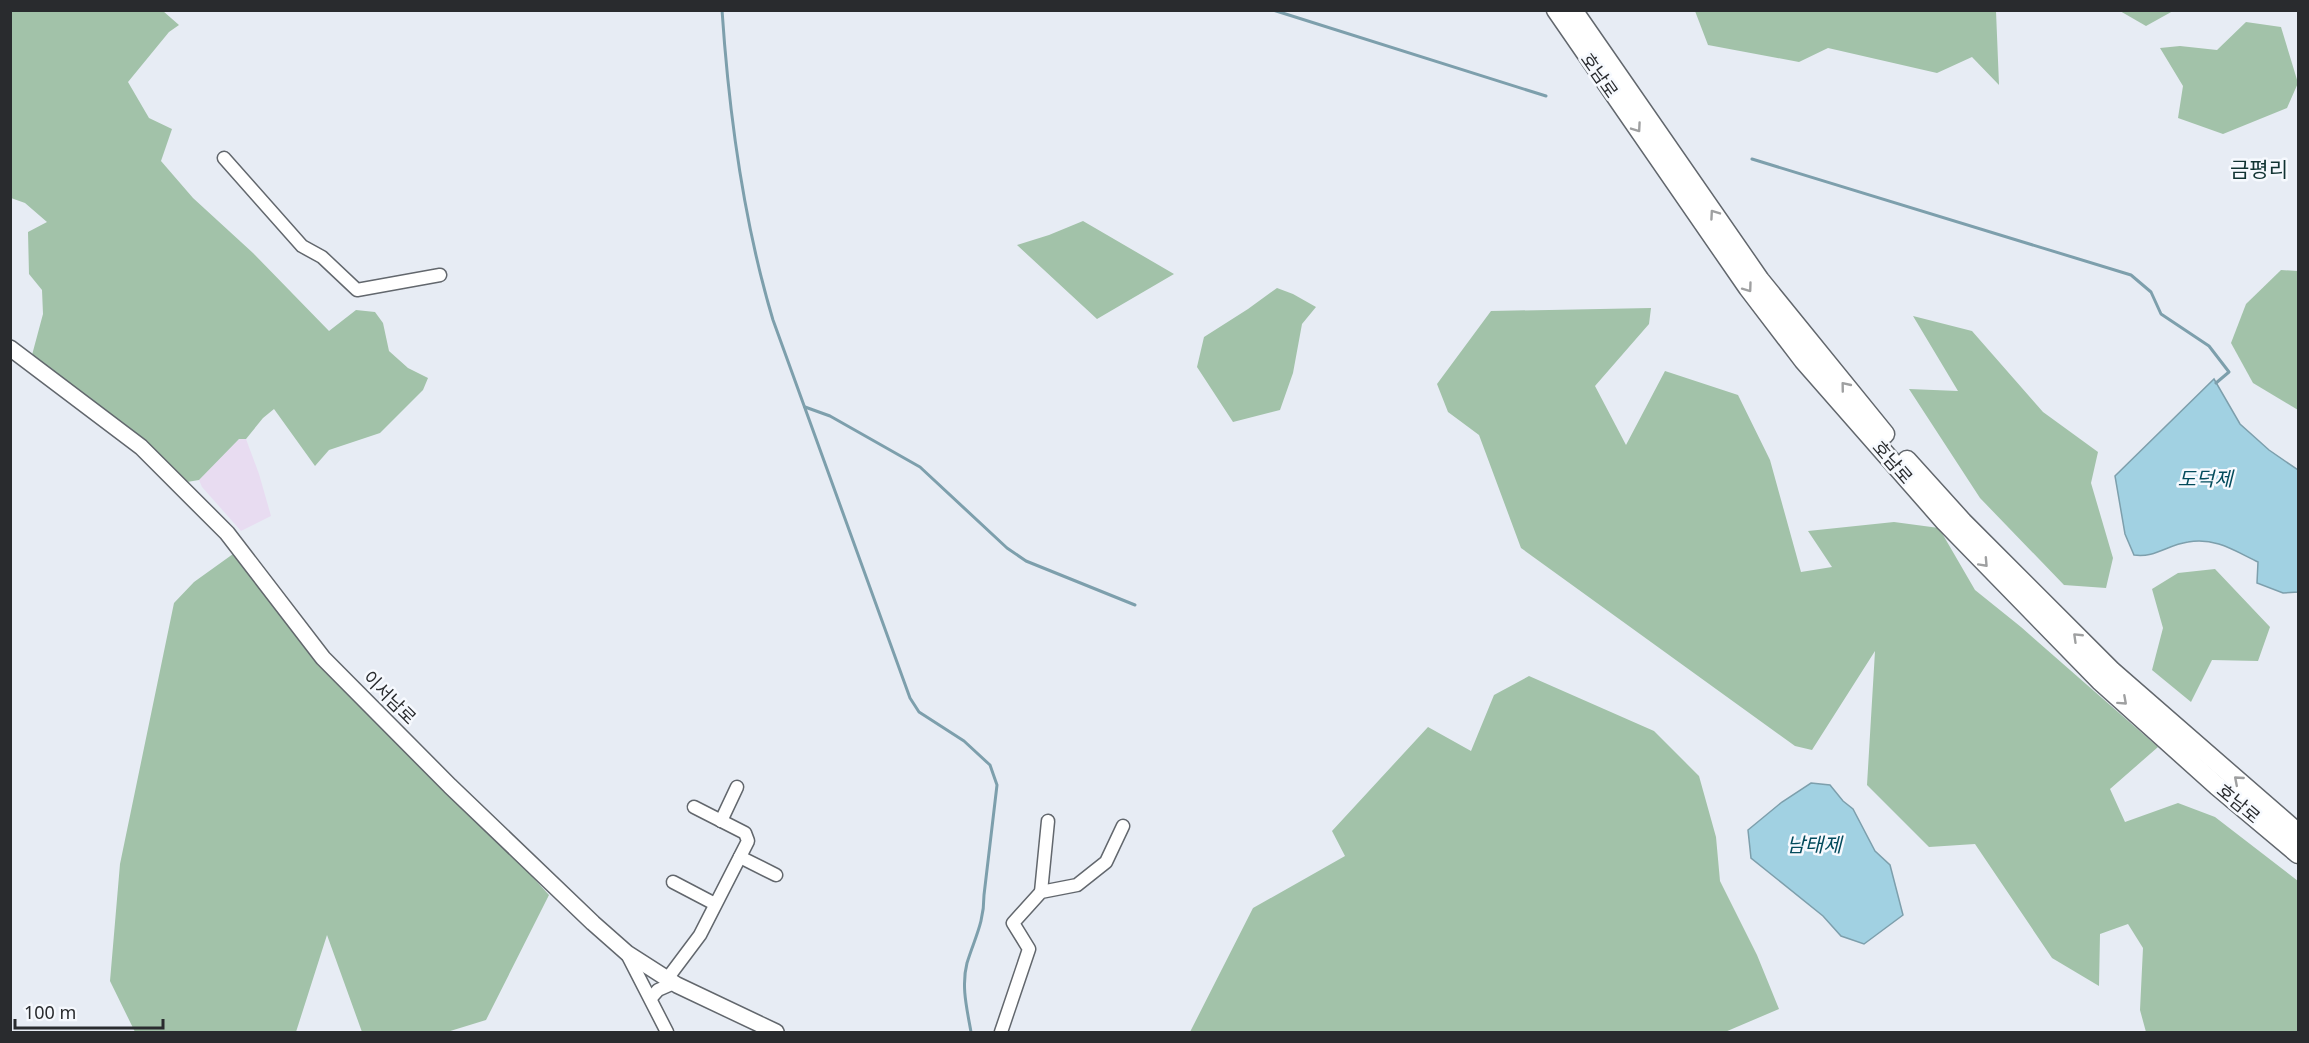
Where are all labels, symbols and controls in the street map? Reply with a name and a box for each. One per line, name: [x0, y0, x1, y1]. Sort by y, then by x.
street label: 호남로: [1576, 48, 1624, 102]
one-way arrow: [1630, 121, 1641, 132]
district label: 금평리: [2230, 155, 2288, 183]
one-way arrow: [1710, 210, 1721, 221]
one-way arrow: [1741, 281, 1752, 292]
one-way arrow: [1841, 382, 1852, 393]
street label: 호남로: [1868, 435, 1918, 489]
water label: 도덕제: [2177, 465, 2235, 492]
one-way arrow: [1977, 557, 1988, 567]
one-way arrow: [2074, 633, 2085, 644]
street label: 이서남로: [358, 665, 422, 729]
one-way arrow: [2116, 694, 2126, 705]
one-way arrow: [2234, 777, 2245, 788]
street label: 호남로: [2212, 778, 2266, 828]
water label: 남태제: [1786, 831, 1844, 858]
scale bar: [15, 992, 164, 1030]
text: 100 m: [24, 1000, 76, 1024]

